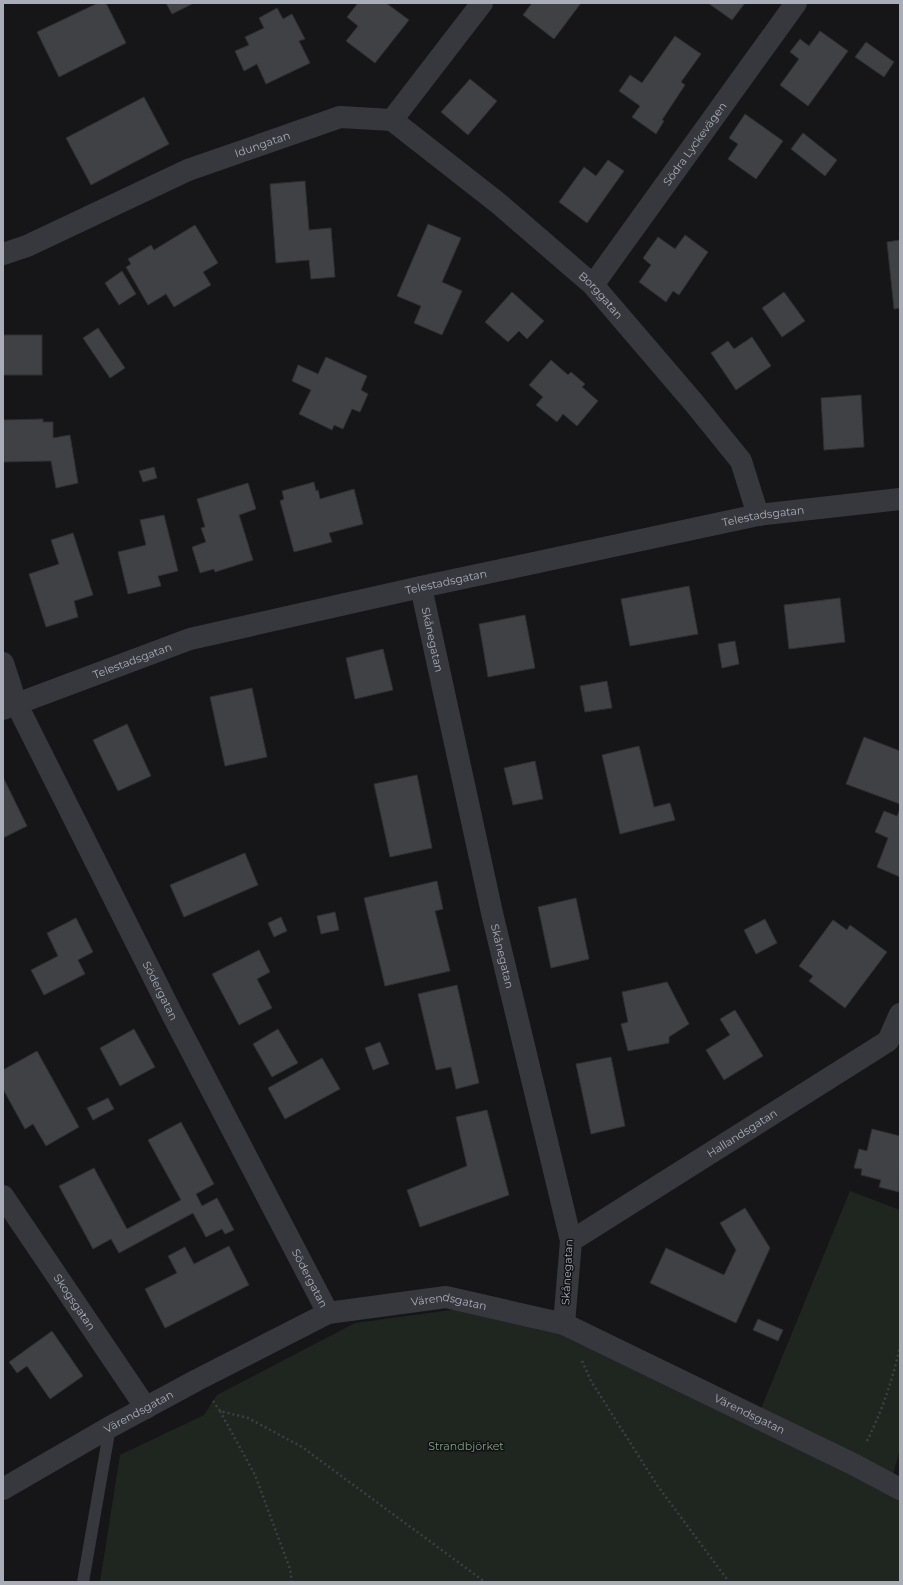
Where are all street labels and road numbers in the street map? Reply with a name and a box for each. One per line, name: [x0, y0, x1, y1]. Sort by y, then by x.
street label: Södra Lyckevägen: [660, 99, 729, 188]
street label: Idungatan: [233, 128, 292, 160]
street label: Borggatan: [576, 269, 626, 322]
street label: Telestadsgatan: [721, 503, 805, 530]
street label: Telestadsgatan: [404, 566, 488, 597]
street label: Skånegatan: [419, 606, 446, 674]
street label: Telestadsgatan: [91, 639, 174, 682]
street label: Skånegatan: [488, 922, 517, 990]
street label: Södergatan: [140, 959, 181, 1023]
street label: Hallandsgatan: [704, 1106, 780, 1161]
street label: Skånegatan: [558, 1239, 576, 1305]
street label: Södergatan: [289, 1246, 331, 1310]
street label: Skogsgatan: [51, 1271, 99, 1333]
street label: Värendsgatan: [410, 1289, 488, 1313]
street label: Värendsgatan: [101, 1387, 176, 1436]
street label: Värendsgatan: [712, 1391, 787, 1437]

